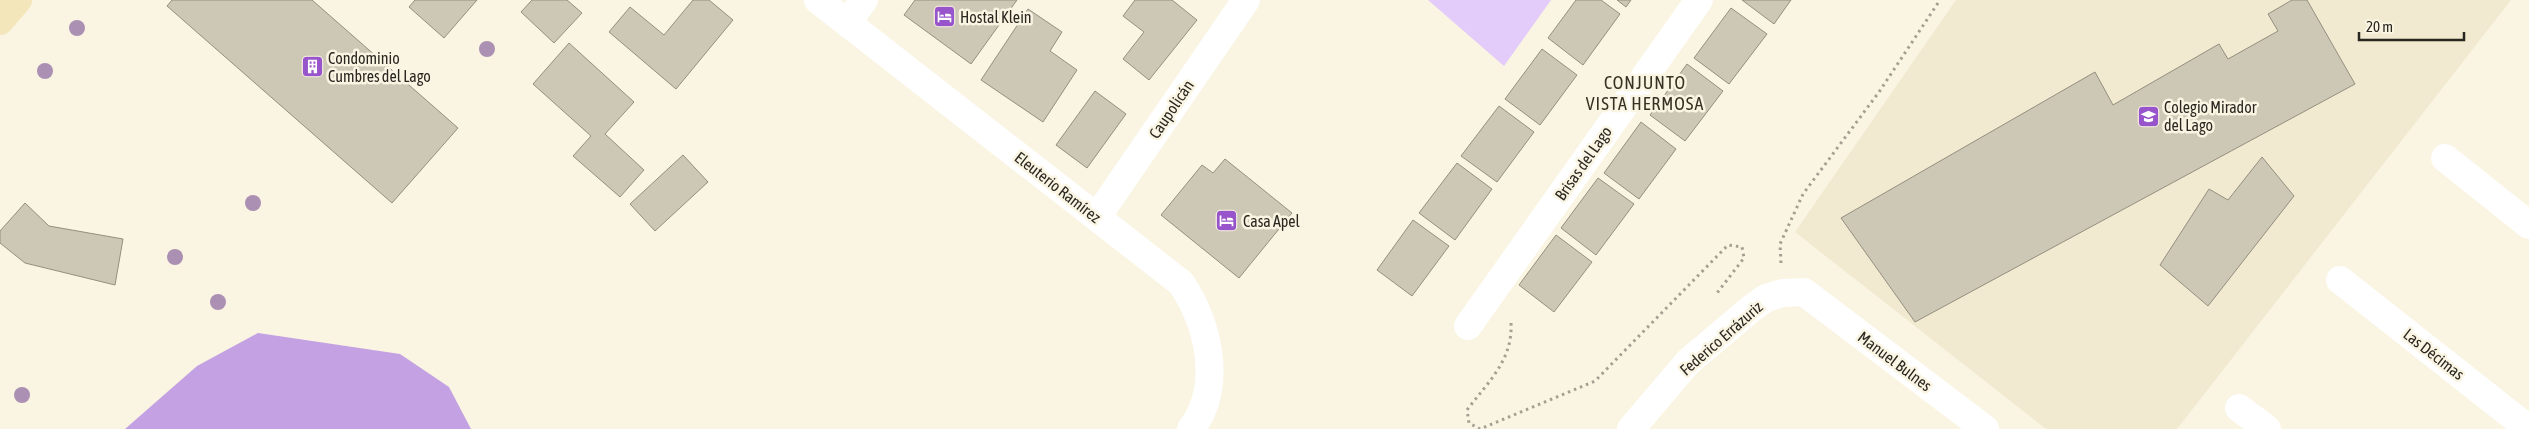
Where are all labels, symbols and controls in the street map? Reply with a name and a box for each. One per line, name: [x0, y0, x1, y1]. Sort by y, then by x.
hotel icon: Hostal Klein: [932, 5, 956, 29]
place label: Hostal Klein: [960, 8, 1032, 26]
scale bar: [2359, 10, 2464, 42]
text: 20 m: [2366, 18, 2393, 35]
place label: Condominio Cumbres del Lago: [328, 49, 431, 86]
building icon: Condominio Cumbres del Lago: [300, 55, 324, 79]
district label: CONJUNTO VISTA HERMOSA: [1586, 72, 1704, 114]
street label: Caupolicán: [1145, 76, 1198, 142]
place label: Colegio Mirador del Lago: [2164, 98, 2257, 135]
school or university icon: Colegio Mirador del Lago: [2136, 104, 2160, 128]
street label: Brisas del Lago: [1551, 123, 1616, 204]
street label: Eleuterio Ramírez: [1011, 148, 1105, 226]
hotel icon: Casa Apel: [1215, 209, 1239, 233]
place label: Casa Apel: [1243, 212, 1301, 231]
street label: Federico Errázuriz: [1676, 297, 1766, 379]
street label: Las Décimas: [2400, 325, 2468, 383]
street label: Manuel Bulnes: [1855, 327, 1936, 395]

